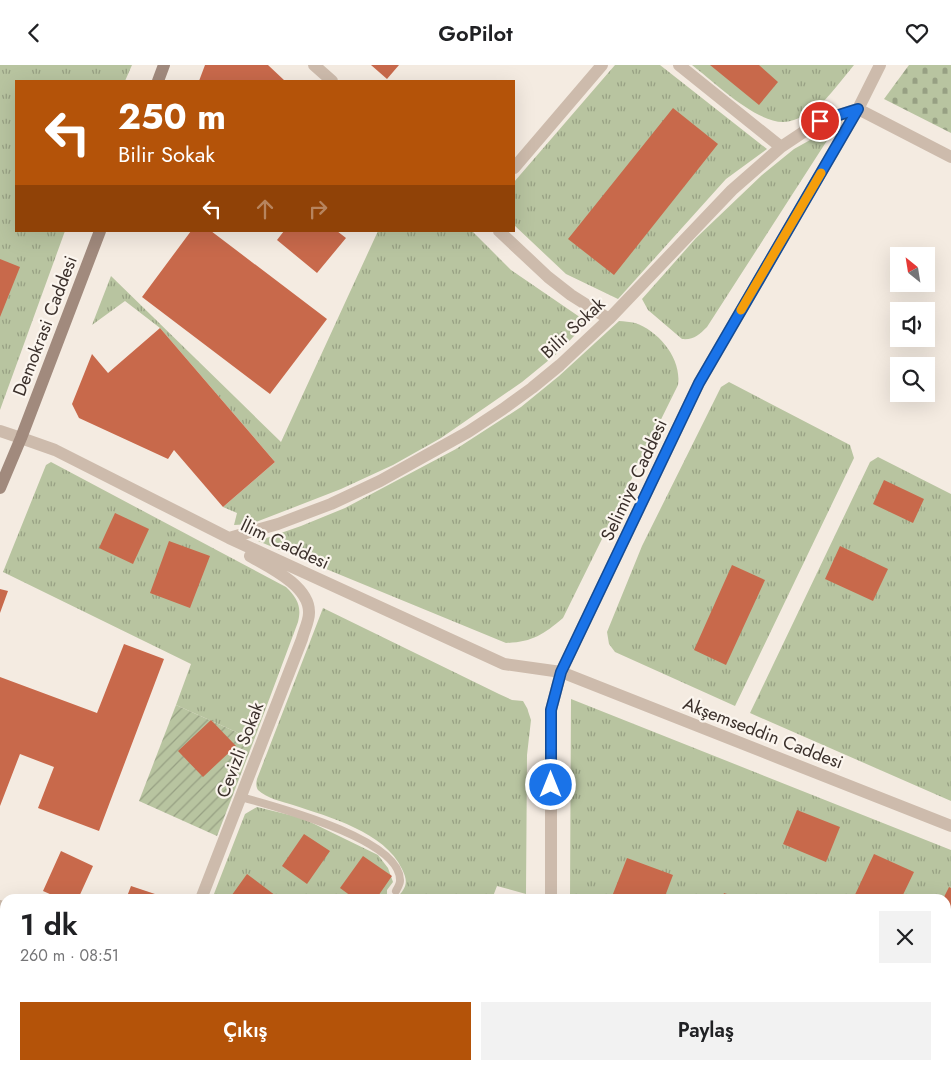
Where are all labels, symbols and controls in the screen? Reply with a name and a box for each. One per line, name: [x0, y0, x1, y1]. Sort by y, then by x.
text: GoPilot: [438, 17, 513, 49]
icon: back: [20, 19, 48, 47]
icon: heart: [903, 19, 931, 47]
text: 250 m: [118, 92, 226, 142]
icon: left: [35, 100, 100, 165]
pin: [799, 100, 841, 142]
icon: arrive: [806, 107, 834, 135]
text: Bilir Sokak: [118, 138, 215, 170]
icon: left: [198, 195, 226, 223]
icon: ahead: [251, 195, 279, 223]
icon: right: [304, 195, 332, 223]
north arrow: [890, 247, 935, 293]
map controls: [890, 247, 935, 402]
street label: Demokrasi Caddesi: [6, 252, 84, 400]
street label: Bilir Sokak: [535, 291, 611, 365]
button: sound: [890, 302, 935, 347]
button: search: [890, 357, 935, 402]
street label: Selimiye Caddesi: [594, 415, 674, 545]
street label: İlim Caddesi: [236, 512, 334, 576]
street label: Akşemseddin Caddesi: [679, 690, 847, 776]
street label: Cevizli Sokak: [210, 698, 270, 802]
position arrow: [524, 758, 576, 810]
text: 1 dk: [20, 903, 78, 946]
button: close: [879, 911, 931, 963]
text: 260 m · 08:51: [20, 944, 119, 967]
button: Çıkış: [20, 1002, 471, 1060]
button: Paylaş: [481, 1002, 931, 1060]

